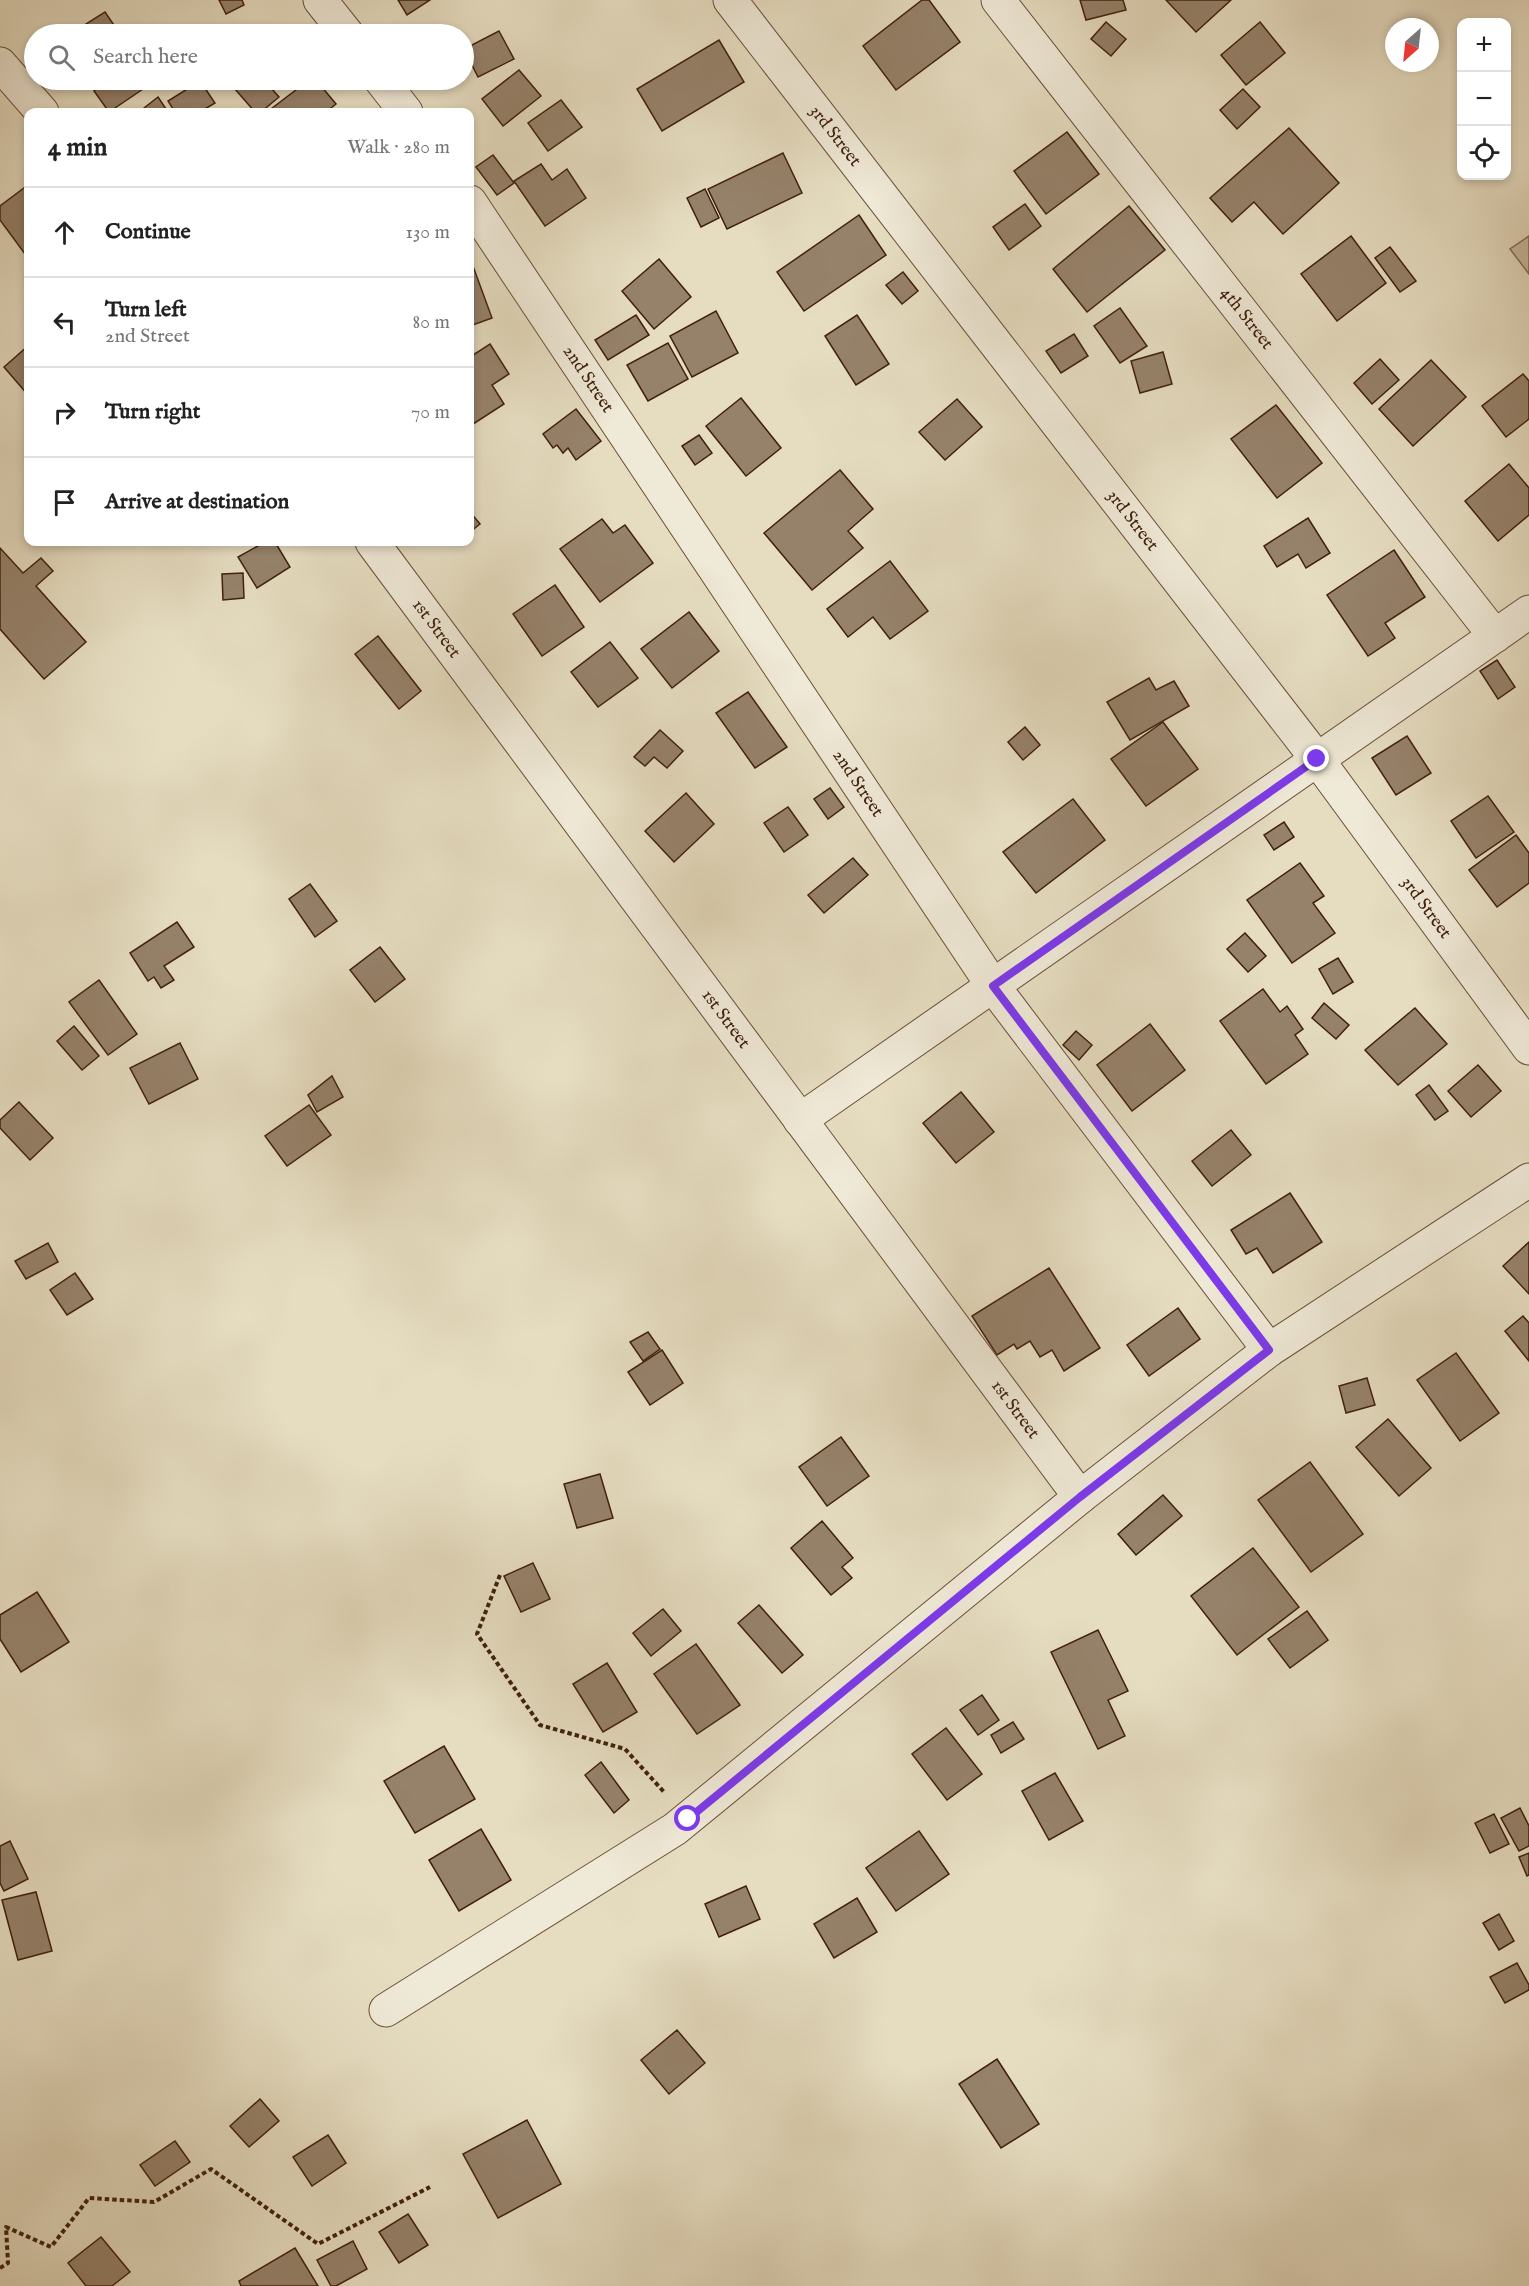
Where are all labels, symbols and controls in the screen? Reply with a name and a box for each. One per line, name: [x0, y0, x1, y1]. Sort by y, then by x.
north arrow: [1385, 18, 1439, 72]
map controls: [1457, 18, 1511, 180]
button: +: [1457, 18, 1511, 72]
search box: [24, 24, 474, 90]
icon: search: [45, 41, 78, 74]
text: Search here: [93, 43, 198, 71]
button: −: [1457, 72, 1511, 126]
street label: 3rd Street: [804, 101, 866, 171]
button: locate: [1457, 126, 1511, 180]
text: 4 min: [48, 131, 107, 164]
text: Walk · 280 m: [347, 135, 450, 160]
icon: ahead: [48, 216, 81, 249]
text: Continue: [105, 218, 191, 246]
text: 130 m: [405, 220, 450, 245]
street label: 4th Street: [1215, 282, 1278, 354]
text: Turn left: [105, 296, 187, 324]
icon: left: [48, 306, 81, 339]
text: 80 m: [413, 310, 450, 335]
text: 2nd Street: [105, 324, 190, 349]
street label: 2nd Street: [557, 341, 619, 417]
icon: right: [48, 396, 81, 429]
text: Turn right: [105, 398, 200, 426]
text: 70 m: [411, 400, 450, 425]
street label: 3rd Street: [1102, 485, 1164, 556]
icon: arrive: [48, 486, 81, 519]
text: Arrive at destination: [105, 488, 289, 516]
street label: 1st Street: [407, 595, 466, 663]
street label: 2nd Street: [827, 745, 889, 822]
route end: [1303, 745, 1329, 771]
street label: 3rd Street: [1396, 872, 1457, 943]
street label: 1st Street: [696, 985, 755, 1053]
street label: 1st Street: [986, 1375, 1045, 1444]
route start: [674, 1805, 700, 1831]

